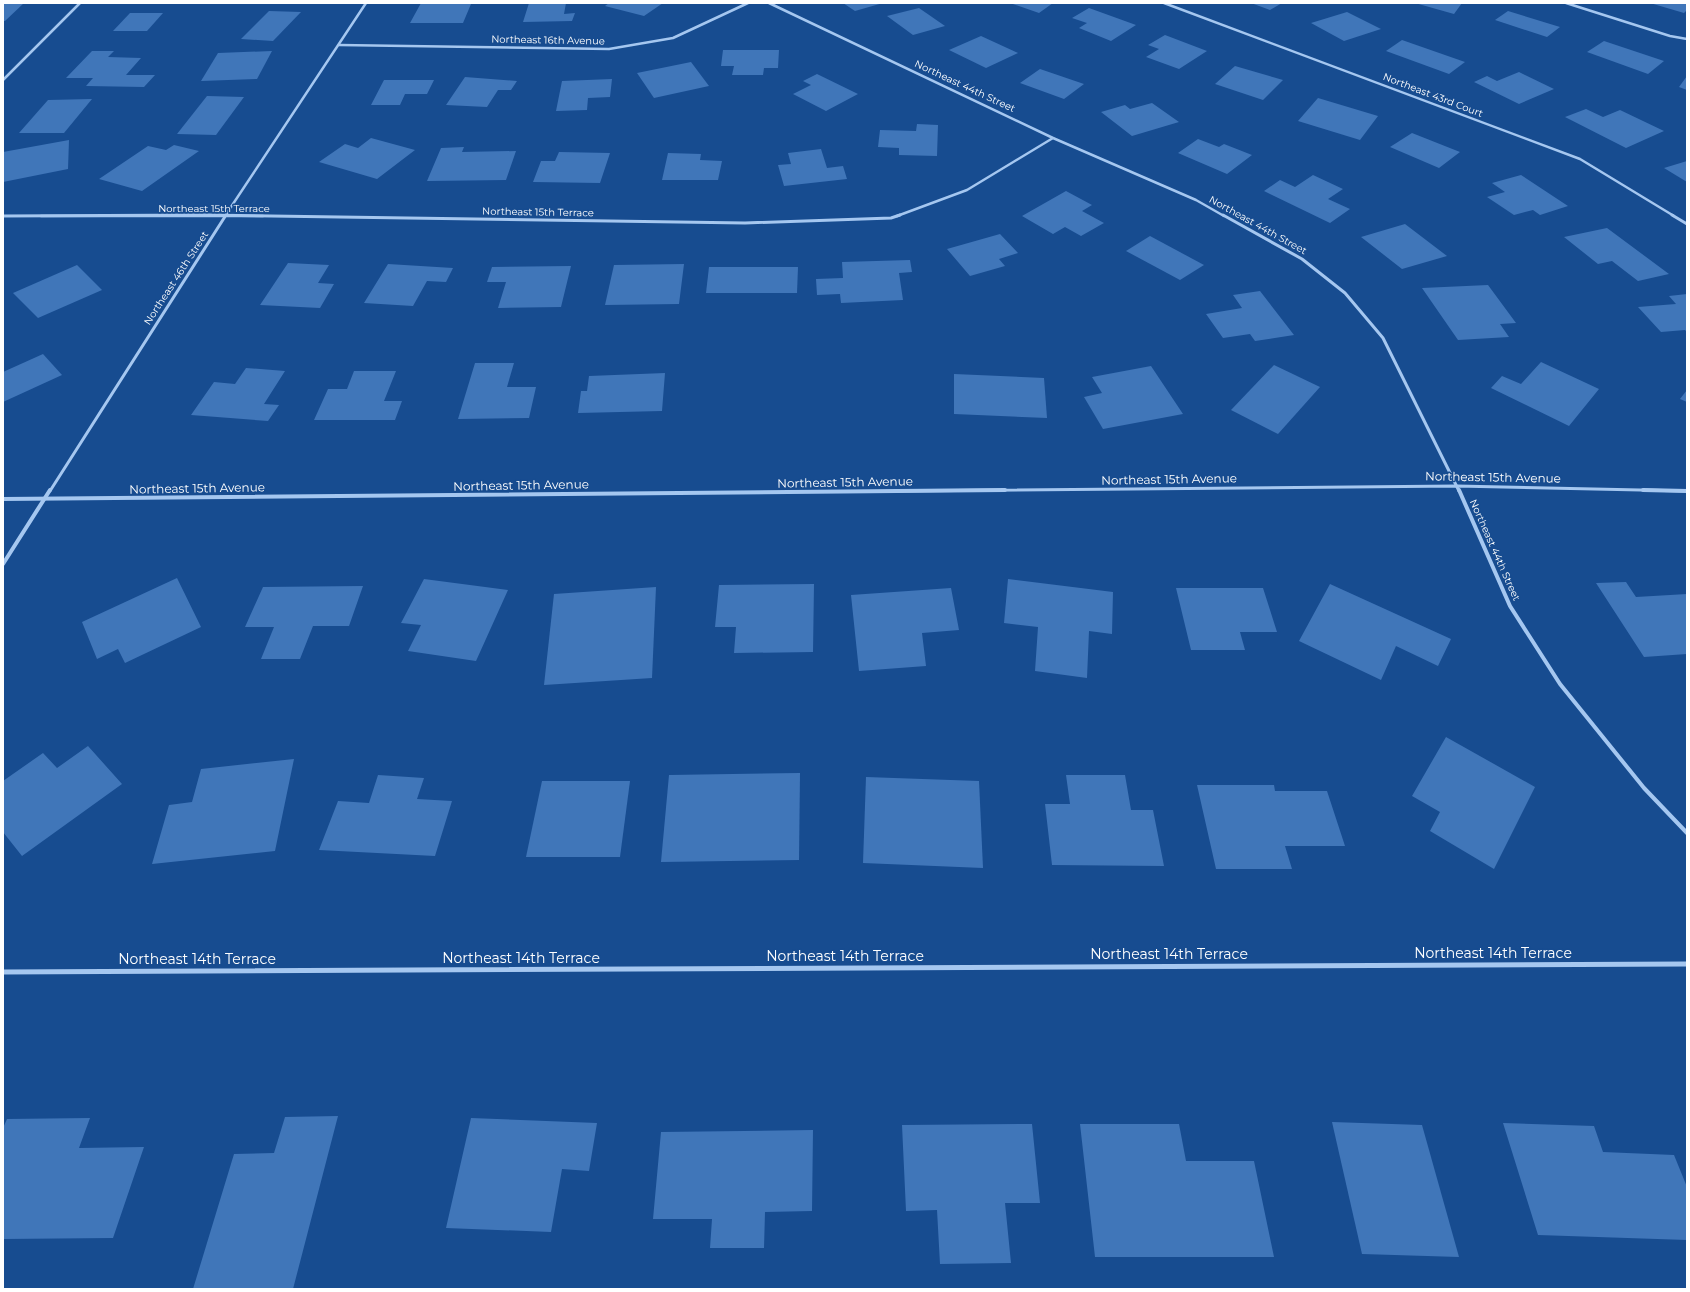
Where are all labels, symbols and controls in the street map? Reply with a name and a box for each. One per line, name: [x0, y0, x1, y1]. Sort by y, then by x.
street label: Northeast 16th Avenue: [491, 33, 605, 47]
street label: Northeast 44th Street: [913, 57, 1017, 115]
street label: Northeast 43rd Court: [1381, 70, 1485, 120]
street label: Northeast 44th Street: [1207, 193, 1309, 257]
street label: Northeast 15th Terrace: [158, 202, 270, 215]
street label: Northeast 15th Terrace: [482, 205, 594, 219]
street label: Northeast 46th Street: [141, 229, 211, 327]
street label: Northeast 15th Avenue: [1425, 468, 1561, 486]
street label: Northeast 15th Avenue: [1101, 470, 1237, 488]
street label: Northeast 15th Avenue: [777, 473, 913, 491]
street label: Northeast 15th Avenue: [453, 476, 589, 494]
street label: Northeast 15th Avenue: [129, 479, 265, 497]
street label: Northeast 44th Street: [1467, 497, 1523, 603]
street label: Northeast 14th Terrace: [1414, 944, 1572, 962]
street label: Northeast 14th Terrace: [1090, 945, 1248, 963]
street label: Northeast 14th Terrace: [766, 947, 924, 965]
street label: Northeast 14th Terrace: [442, 949, 600, 967]
street label: Northeast 14th Terrace: [118, 950, 276, 968]

